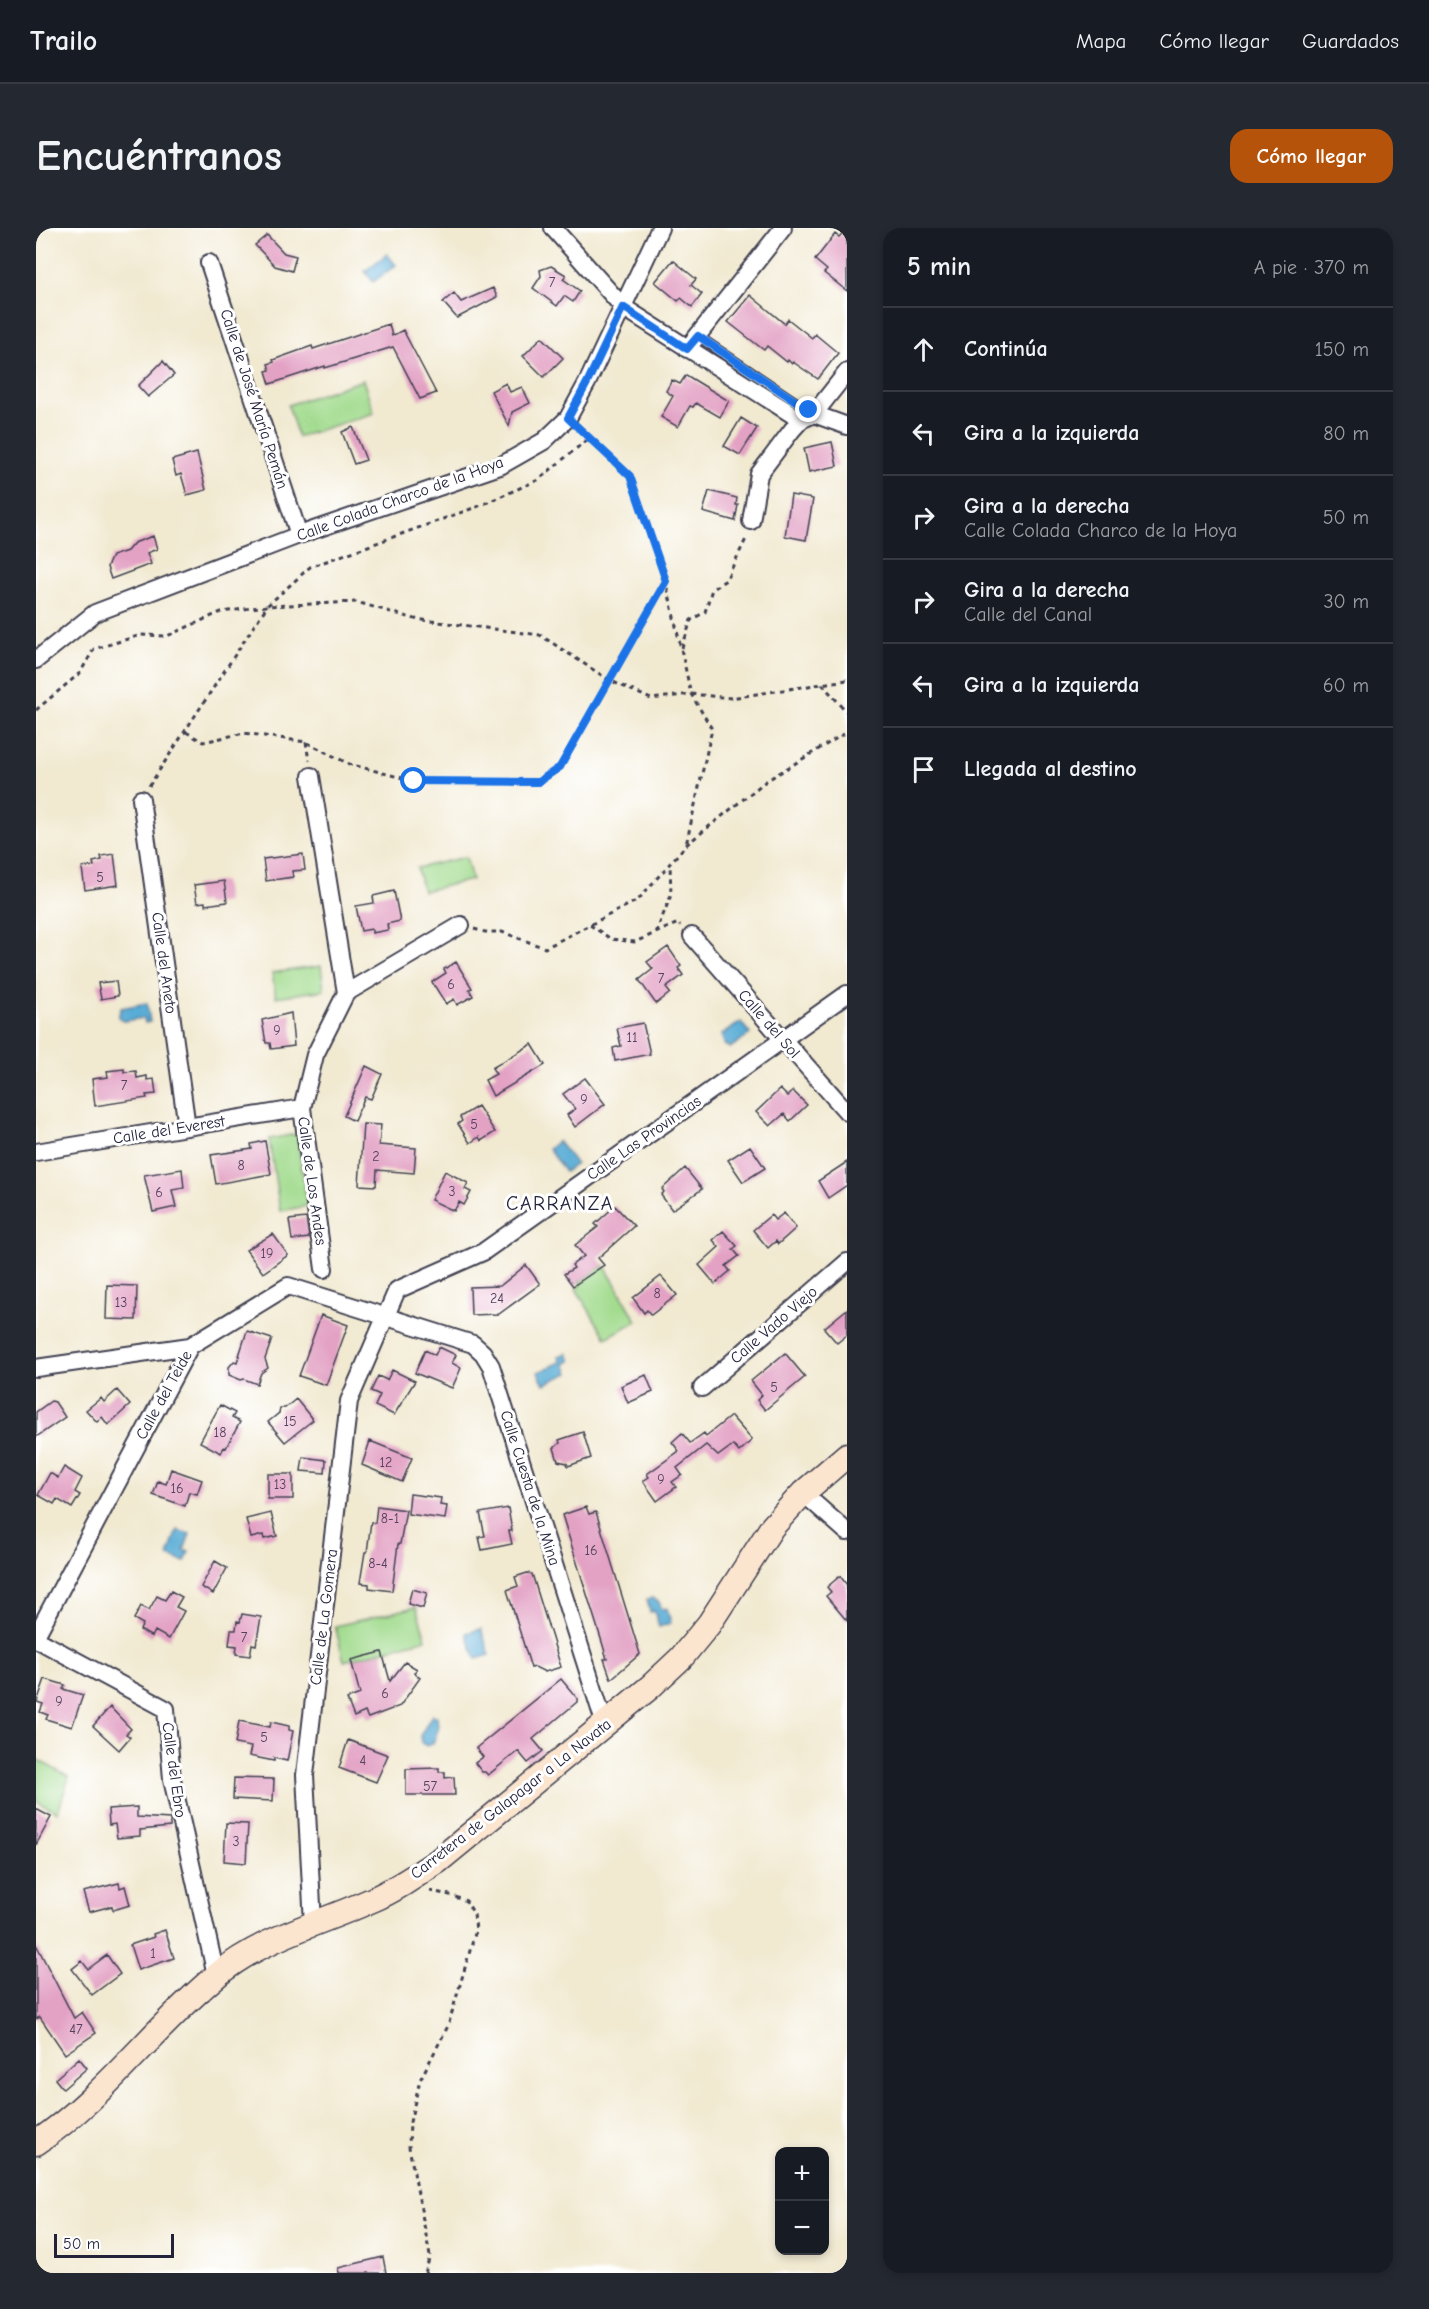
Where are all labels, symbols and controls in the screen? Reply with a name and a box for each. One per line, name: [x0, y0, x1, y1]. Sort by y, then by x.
text: Trailo: [30, 25, 97, 57]
text: Mapa: [1076, 29, 1126, 53]
text: Cómo llegar: [1159, 29, 1269, 53]
text: Guardados: [1302, 29, 1399, 53]
button: Cómo llegar: [1230, 129, 1393, 183]
text: Encuéntranos: [36, 132, 282, 181]
text: 5 min: [907, 252, 971, 282]
text: A pie · 370 m: [1254, 256, 1369, 279]
house number: 7: [549, 274, 556, 291]
street label: Calle de José María Pemán: [216, 307, 292, 491]
icon: ahead: [907, 333, 940, 366]
text: Continúa: [964, 336, 1048, 362]
text: 150 m: [1315, 338, 1369, 361]
route end: [795, 396, 821, 422]
icon: left: [907, 417, 940, 450]
text: Gira a la izquierda: [964, 420, 1139, 446]
text: 80 m: [1323, 422, 1369, 445]
street label: Calle Colada Charco de la Hoya: [294, 453, 506, 545]
text: Gira a la derecha: [964, 493, 1130, 519]
icon: right: [907, 501, 940, 534]
text: 50 m: [1323, 506, 1369, 529]
text: Calle Colada Charco de la Hoya: [964, 519, 1237, 542]
text: Gira a la derecha: [964, 577, 1130, 603]
icon: right: [907, 585, 940, 618]
text: 30 m: [1323, 590, 1369, 613]
text: Calle del Canal: [964, 603, 1092, 626]
icon: left: [907, 669, 940, 702]
text: Gira a la izquierda: [964, 672, 1139, 698]
text: 60 m: [1323, 674, 1369, 697]
icon: arrive: [907, 753, 940, 786]
text: Llegada al destino: [964, 756, 1137, 782]
route start: [400, 767, 426, 793]
house number: 5: [96, 869, 104, 886]
street label: Calle del Aneto: [148, 911, 180, 1015]
house number: 7: [658, 970, 665, 987]
house number: 6: [447, 976, 455, 993]
street label: Calle del Sol: [734, 986, 804, 1062]
house number: 9: [273, 1022, 281, 1039]
house number: 11: [626, 1029, 638, 1046]
house number: 7: [121, 1077, 128, 1094]
house number: 9: [580, 1091, 588, 1108]
street label: Calle Las Provincias: [583, 1092, 705, 1184]
street label: Calle del Everest: [112, 1112, 227, 1148]
street label: Calle de Los Andes: [294, 1116, 330, 1247]
house number: 5: [470, 1116, 478, 1133]
house number: 2: [372, 1148, 380, 1165]
house number: 8: [237, 1157, 245, 1174]
house number: 3: [448, 1183, 456, 1200]
house number: 6: [155, 1184, 163, 1201]
district label: CARRANZA: [506, 1192, 614, 1215]
house number: 19: [261, 1245, 273, 1262]
street label: Calle Vado Viejo: [727, 1282, 821, 1368]
house number: 8: [653, 1285, 661, 1302]
house number: 24: [490, 1290, 504, 1307]
house number: 13: [115, 1294, 127, 1311]
street label: Calle del Teide: [132, 1347, 196, 1443]
house number: 5: [770, 1379, 778, 1396]
street label: Calle Cuesta de la Mina: [496, 1408, 564, 1568]
house number: 15: [283, 1413, 297, 1430]
house number: 18: [214, 1424, 226, 1441]
house number: 12: [380, 1454, 392, 1471]
house number: 9: [657, 1471, 665, 1488]
house number: 13: [274, 1476, 286, 1493]
house number: 16: [170, 1480, 184, 1497]
house number: 8-1: [381, 1510, 399, 1527]
house number: 16: [584, 1542, 598, 1559]
street label: Calle de La Gomera: [307, 1548, 341, 1686]
house number: 8-4: [368, 1555, 388, 1572]
house number: 7: [241, 1629, 248, 1646]
house number: 6: [381, 1685, 389, 1702]
house number: 9: [55, 1693, 63, 1710]
street label: Carretera de Galapagar a La Navata: [407, 1715, 615, 1883]
street label: Calle del Ebro: [158, 1721, 190, 1819]
house number: 5: [260, 1729, 268, 1746]
house number: 4: [360, 1752, 367, 1769]
house number: 57: [423, 1778, 437, 1795]
house number: 3: [232, 1833, 240, 1850]
house number: 1: [150, 1945, 156, 1962]
house number: 47: [69, 2021, 83, 2038]
map controls: [775, 2147, 829, 2255]
button: +: [775, 2147, 829, 2201]
button: −: [775, 2201, 829, 2255]
scale bar: [54, 2231, 174, 2258]
text: 50 m: [63, 2235, 100, 2253]

